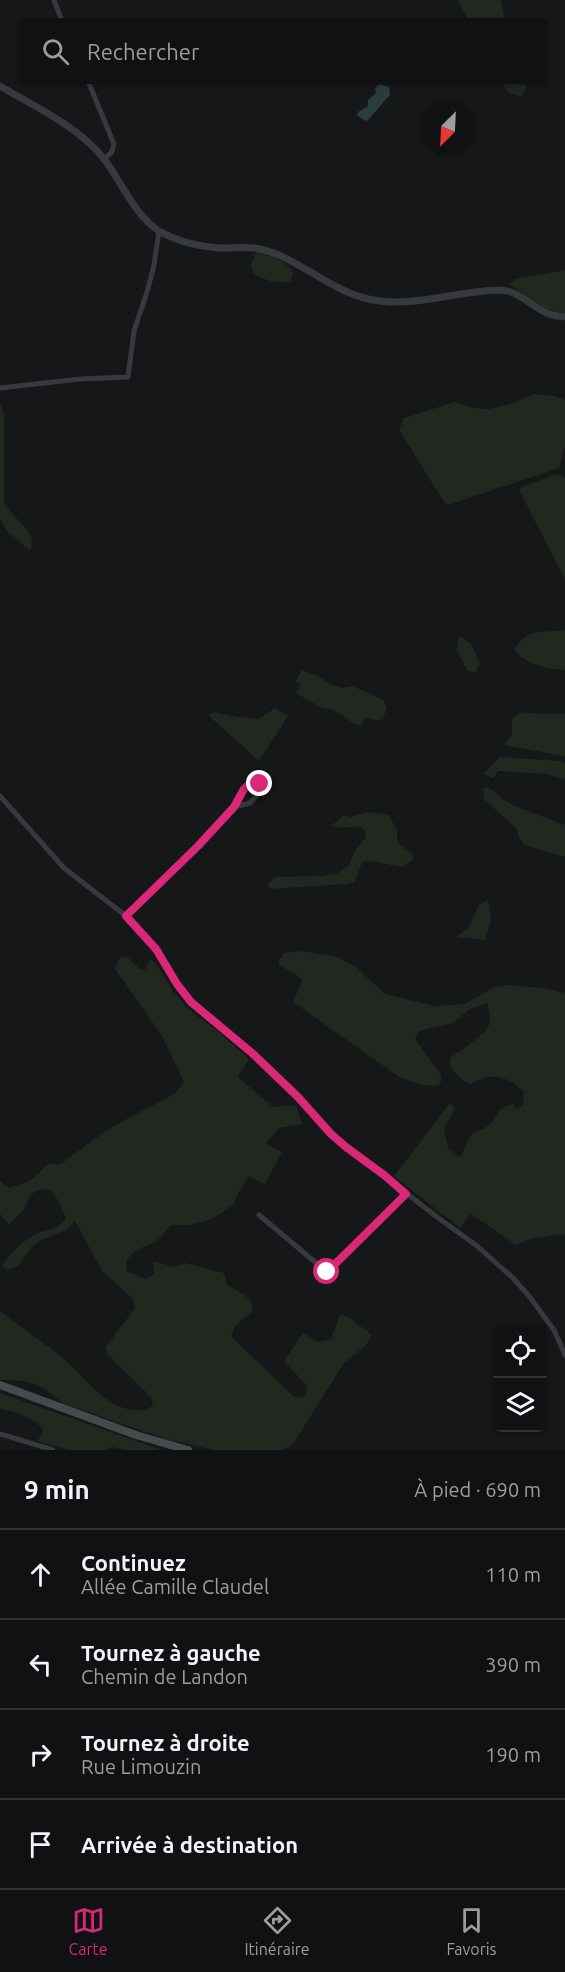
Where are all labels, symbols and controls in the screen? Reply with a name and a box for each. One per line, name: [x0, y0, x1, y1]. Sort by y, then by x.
search box: [18, 18, 547, 84]
icon: search: [39, 35, 72, 68]
text: Rechercher: [87, 39, 199, 64]
north arrow: [421, 102, 475, 156]
route end: [246, 770, 272, 796]
route start: [313, 1258, 339, 1284]
map controls: [493, 1324, 547, 1432]
button: locate: [493, 1324, 547, 1378]
button: layers: [493, 1378, 547, 1432]
text: 9 min: [24, 1475, 90, 1504]
text: À pied · 690 m: [414, 1478, 541, 1501]
text: Continuez: [81, 1550, 186, 1575]
icon: ahead: [24, 1558, 57, 1591]
text: 110 m: [485, 1563, 541, 1586]
text: Allée Camille Claudel: [81, 1575, 269, 1598]
text: Tournez à gauche: [81, 1640, 261, 1665]
icon: left: [24, 1648, 57, 1681]
text: 390 m: [485, 1653, 541, 1676]
text: Chemin de Landon: [81, 1665, 248, 1688]
text: Tournez à droite: [81, 1730, 250, 1755]
icon: right: [24, 1738, 57, 1771]
text: 190 m: [485, 1743, 541, 1766]
text: Rue Limouzin: [81, 1755, 201, 1778]
icon: arrive: [24, 1828, 57, 1861]
text: Arrivée à destination: [81, 1832, 298, 1857]
tab: Carte: [68, 1904, 108, 1958]
tab: Itinéraire: [244, 1904, 310, 1958]
tab: Favoris: [447, 1904, 497, 1958]

